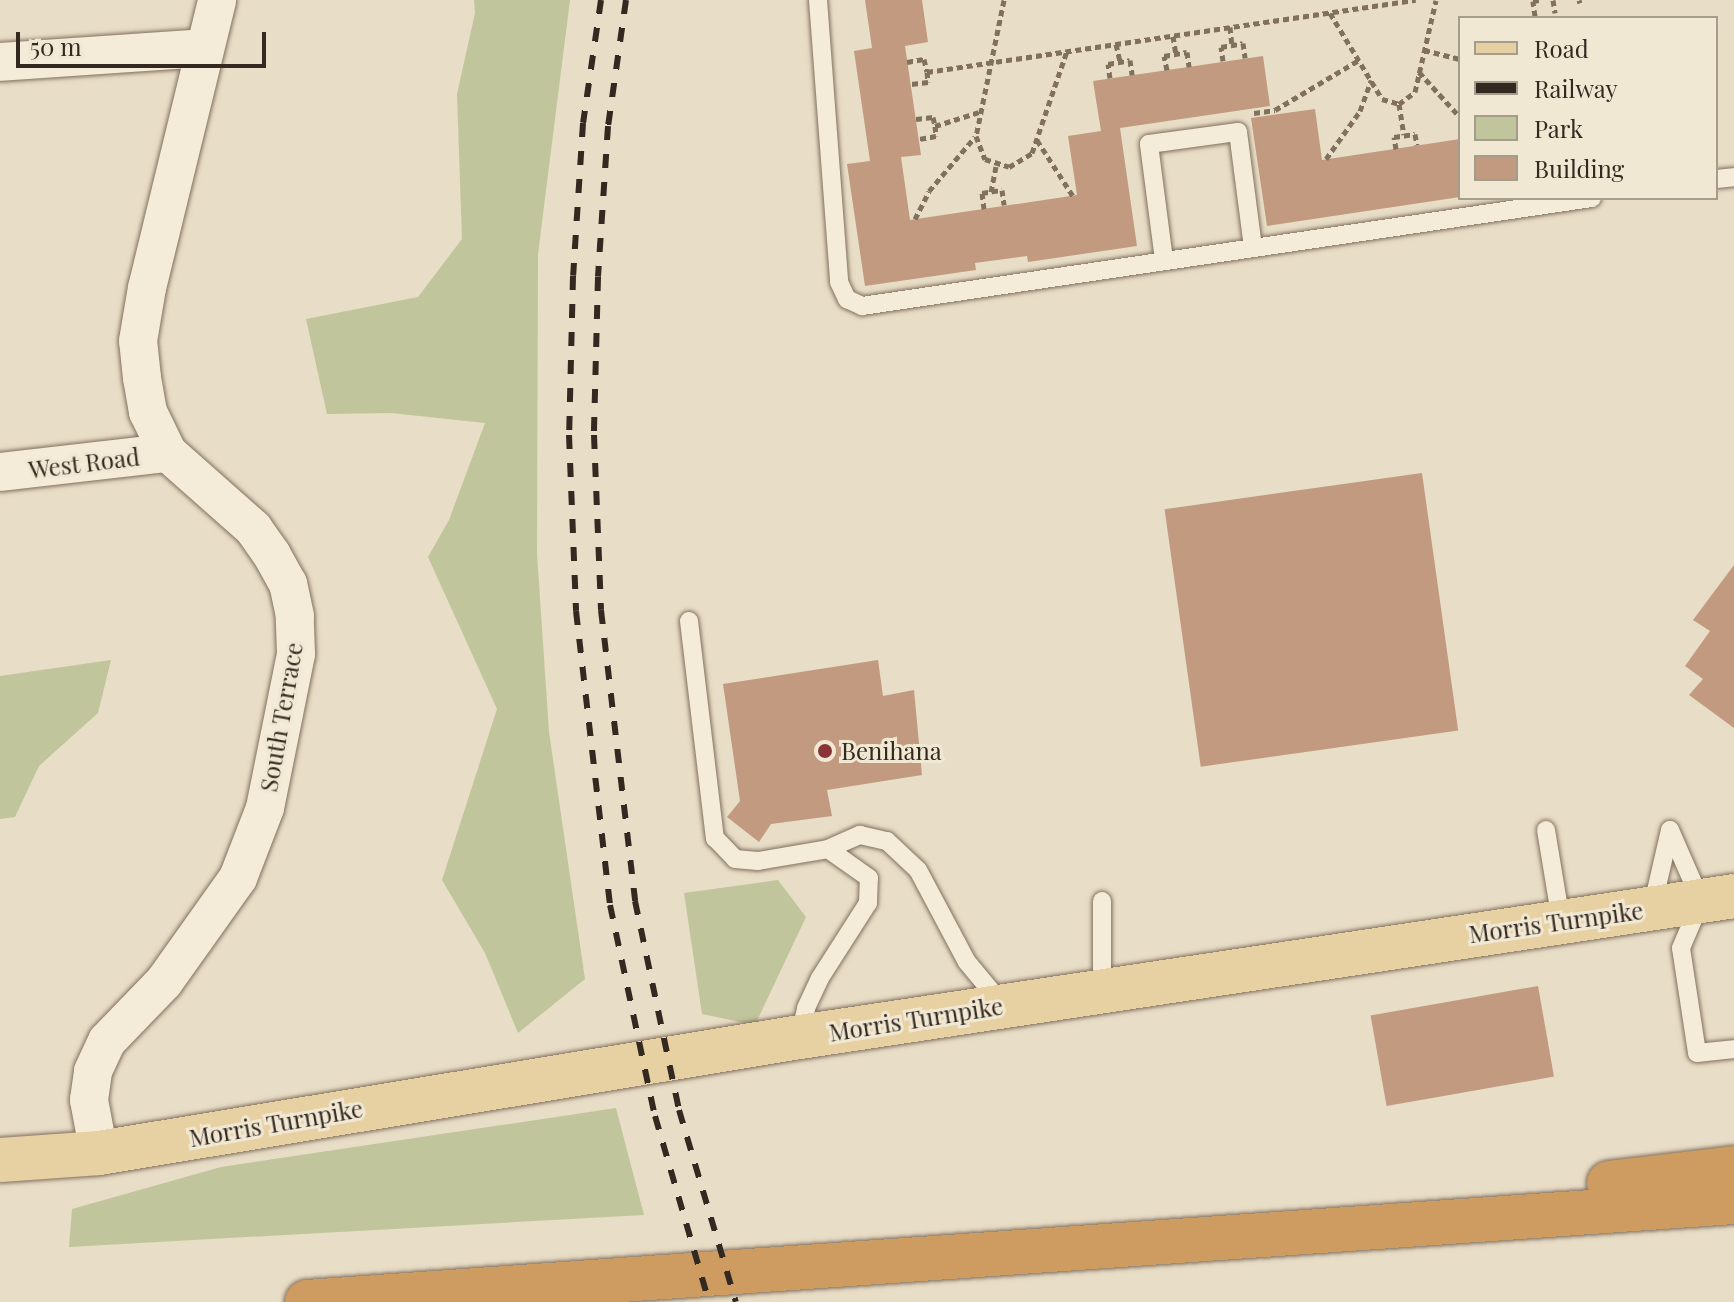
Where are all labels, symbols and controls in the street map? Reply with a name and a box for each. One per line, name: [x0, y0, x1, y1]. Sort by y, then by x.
scale bar: [20, 16, 270, 66]
legend: [1458, 16, 1718, 200]
text: 50 m: [30, 30, 82, 62]
text: Road: [1534, 32, 1589, 64]
text: Railway: [1534, 72, 1618, 104]
text: Park: [1534, 112, 1583, 144]
text: Building: [1534, 152, 1624, 184]
street label: West Road: [27, 442, 141, 484]
street label: South Terrace: [254, 640, 308, 794]
place label: Benihana: [841, 737, 942, 765]
marker: Benihana: [816, 742, 834, 760]
street label: Morris Turnpike: [1467, 895, 1645, 949]
street label: Morris Turnpike: [827, 991, 1005, 1047]
street label: Morris Turnpike: [187, 1093, 365, 1153]

